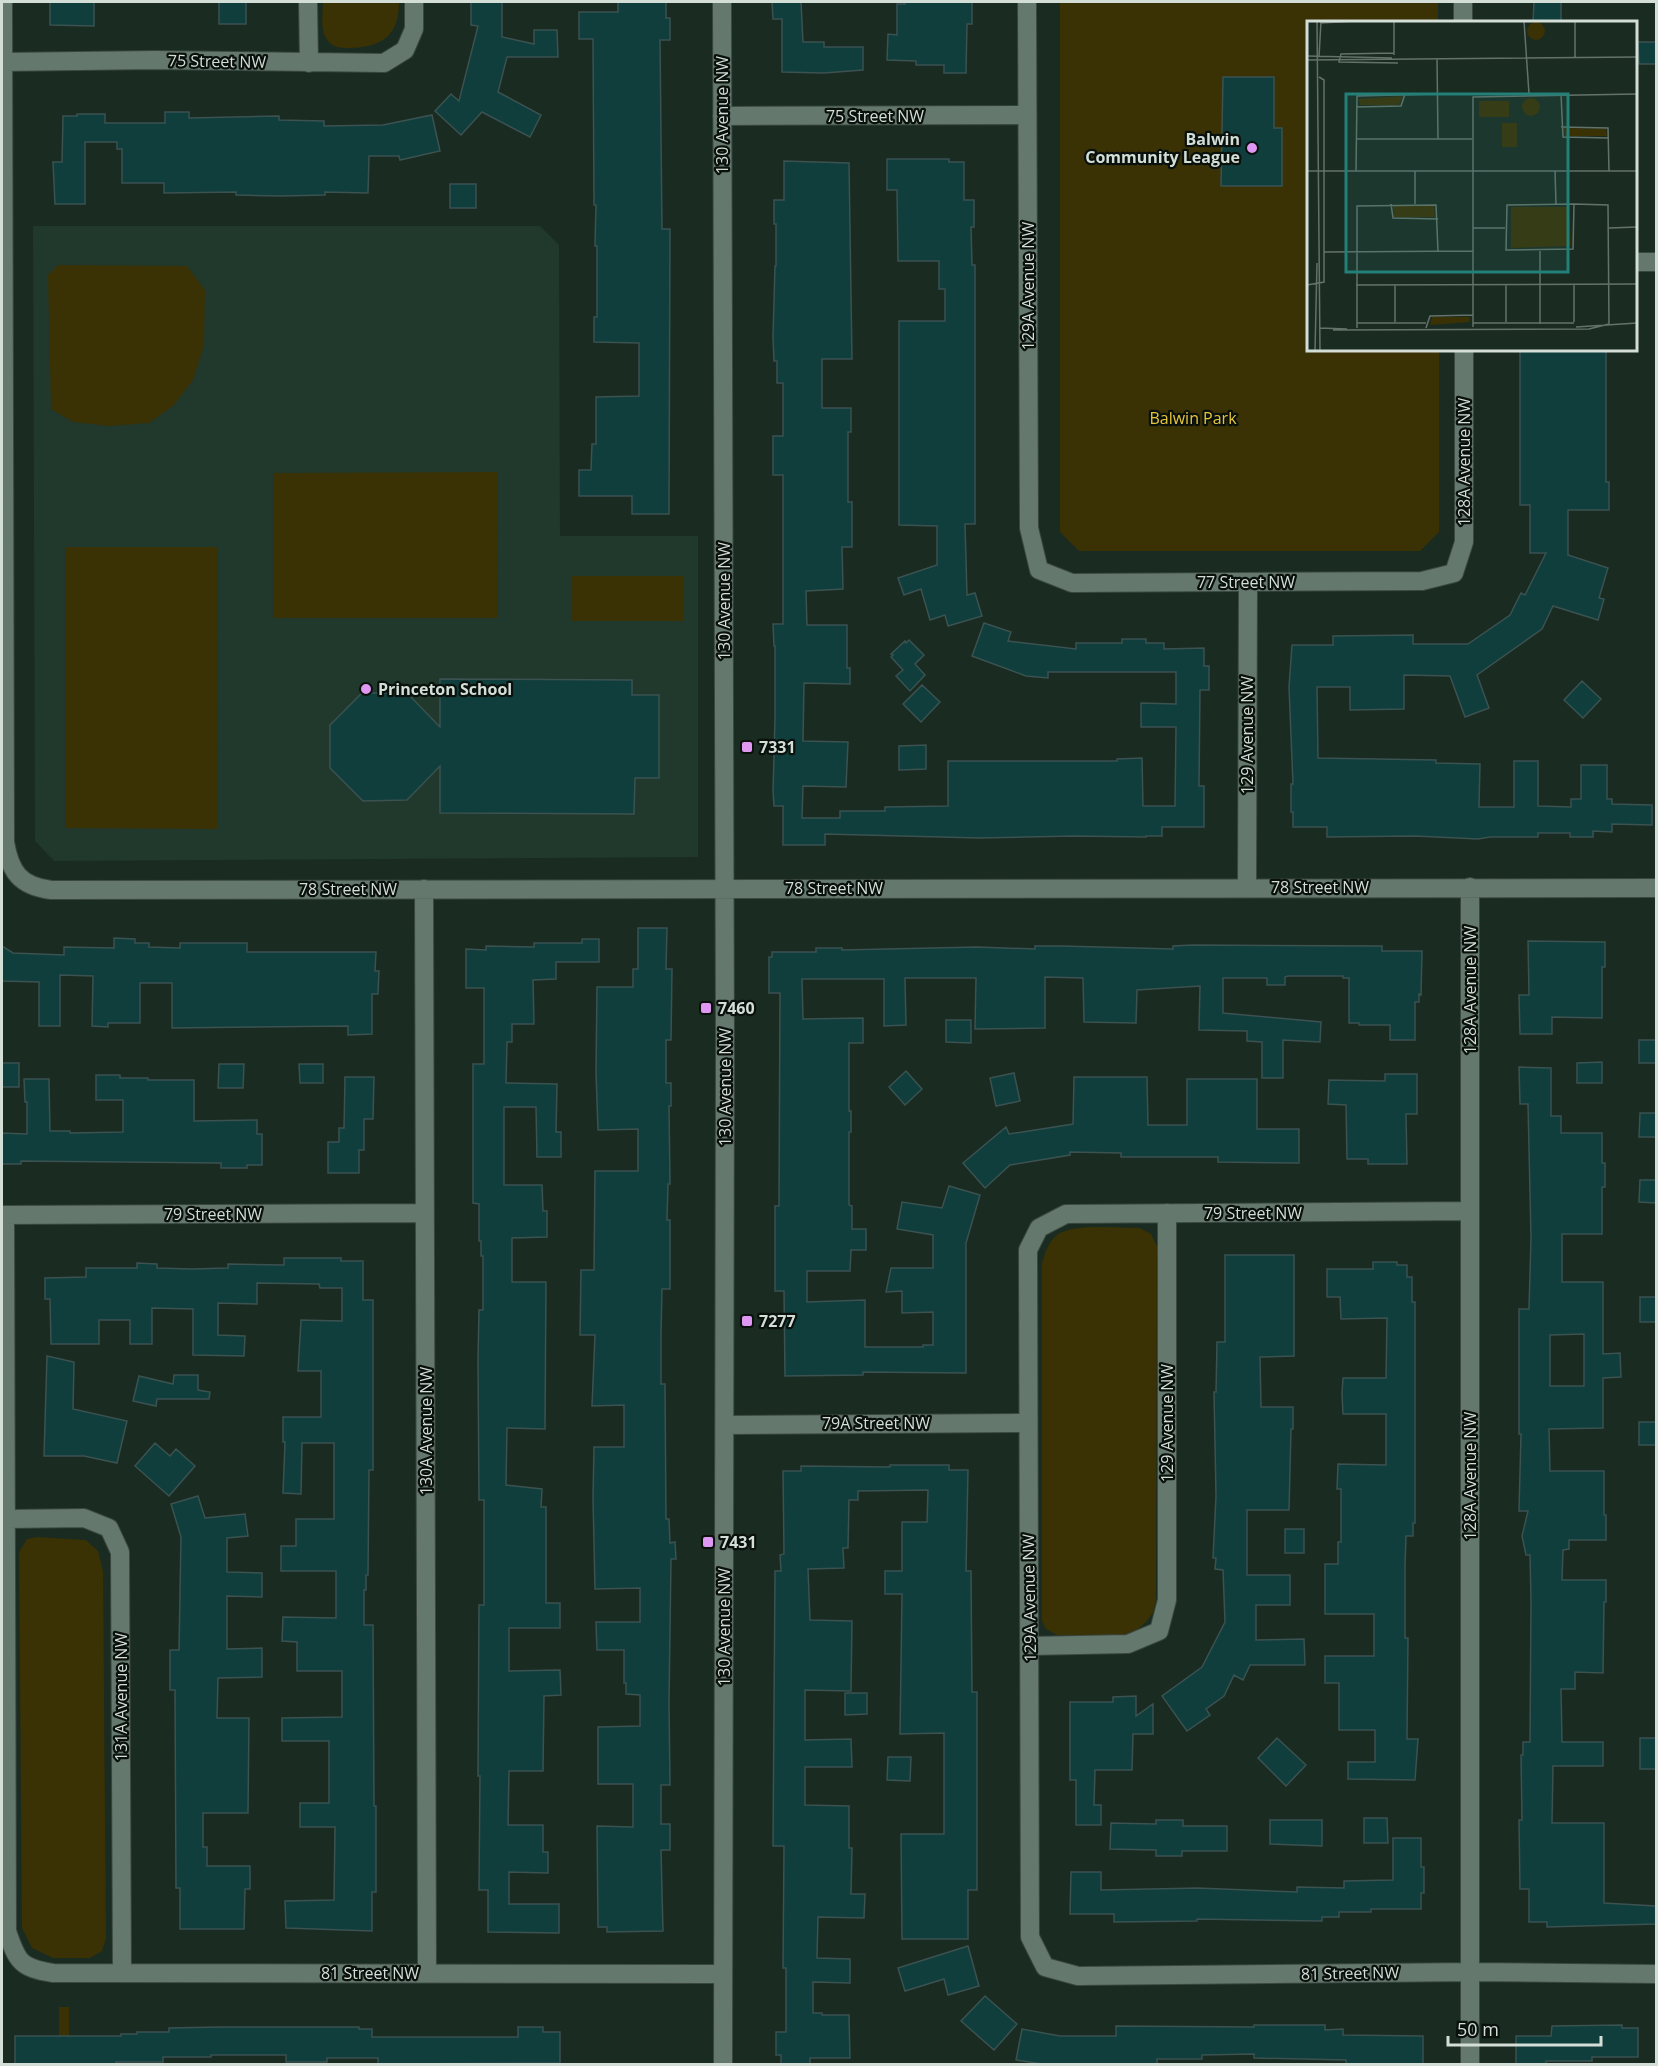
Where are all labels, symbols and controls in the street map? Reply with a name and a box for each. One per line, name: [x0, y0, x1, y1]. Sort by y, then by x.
inset map: [1307, 21, 1637, 351]
street label: 75 Street NW: [168, 49, 266, 73]
street label: 130 Avenue NW: [711, 56, 733, 174]
street label: 75 Street NW: [826, 105, 924, 127]
place label: Balwin Community League: [1085, 128, 1240, 168]
marker: Balwin Community League: [1245, 141, 1259, 155]
street label: 129A Avenue NW: [1017, 222, 1039, 350]
street label: 128A Avenue NW: [1453, 398, 1475, 526]
park label: Balwin Park: [1149, 407, 1237, 429]
street label: 130 Avenue NW: [713, 542, 735, 660]
street label: 77 Street NW: [1197, 571, 1295, 593]
street label: 129 Avenue NW: [1236, 676, 1258, 794]
place label: Princeton School: [378, 678, 512, 700]
marker: Princeton School: [359, 682, 373, 696]
place label: 7331: [759, 736, 796, 758]
marker: 7331: [740, 740, 754, 754]
street label: 78 Street NW: [1271, 876, 1369, 898]
street label: 78 Street NW: [785, 877, 883, 899]
street label: 78 Street NW: [299, 878, 397, 900]
street label: 128A Avenue NW: [1459, 926, 1481, 1054]
place label: 7460: [718, 997, 755, 1019]
marker: 7460: [699, 1001, 713, 1015]
street label: 130 Avenue NW: [714, 1028, 736, 1146]
street label: 79 Street NW: [1204, 1202, 1302, 1224]
street label: 79 Street NW: [164, 1203, 262, 1225]
place label: 7277: [759, 1310, 796, 1332]
marker: 7277: [740, 1314, 754, 1328]
street label: 129 Avenue NW: [1156, 1364, 1178, 1482]
street label: 130A Avenue NW: [415, 1367, 437, 1495]
street label: 79A Street NW: [822, 1412, 930, 1434]
street label: 128A Avenue NW: [1459, 1412, 1481, 1540]
place label: 7431: [720, 1531, 757, 1553]
street label: 129A Avenue NW: [1017, 1533, 1041, 1662]
marker: 7431: [701, 1535, 715, 1549]
street label: 130 Avenue NW: [713, 1568, 735, 1686]
street label: 131A Avenue NW: [110, 1633, 132, 1761]
street label: 81 Street NW: [1301, 1961, 1399, 1985]
street label: 81 Street NW: [321, 1962, 419, 1984]
scale bar: [1448, 2009, 1601, 2047]
text: 50 m: [1457, 2017, 1499, 2041]

